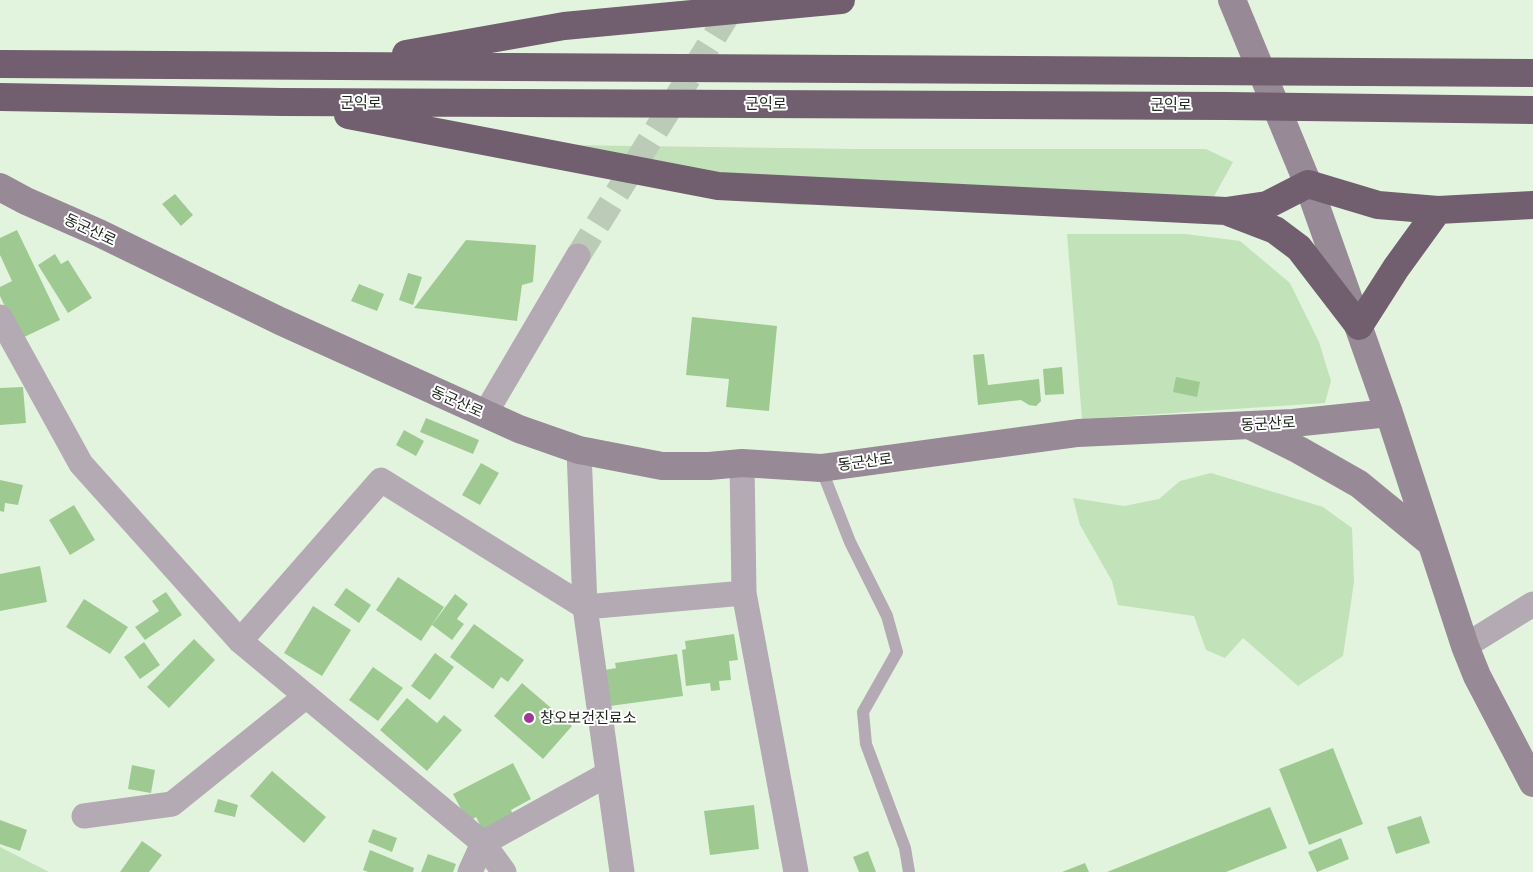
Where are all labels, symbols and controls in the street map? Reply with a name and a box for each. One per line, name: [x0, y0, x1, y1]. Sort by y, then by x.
street label: 군익로: [340, 94, 382, 112]
street label: 군익로: [745, 95, 787, 113]
street label: 군익로: [1150, 96, 1192, 114]
street label: 동군산로: [61, 210, 119, 250]
street label: 동군산로: [428, 383, 486, 421]
street label: 동군산로: [1240, 414, 1296, 434]
street label: 동군산로: [837, 450, 893, 474]
place label: 창오보건진료소: [540, 709, 637, 727]
marker: 창오보건진료소: [522, 711, 536, 725]

